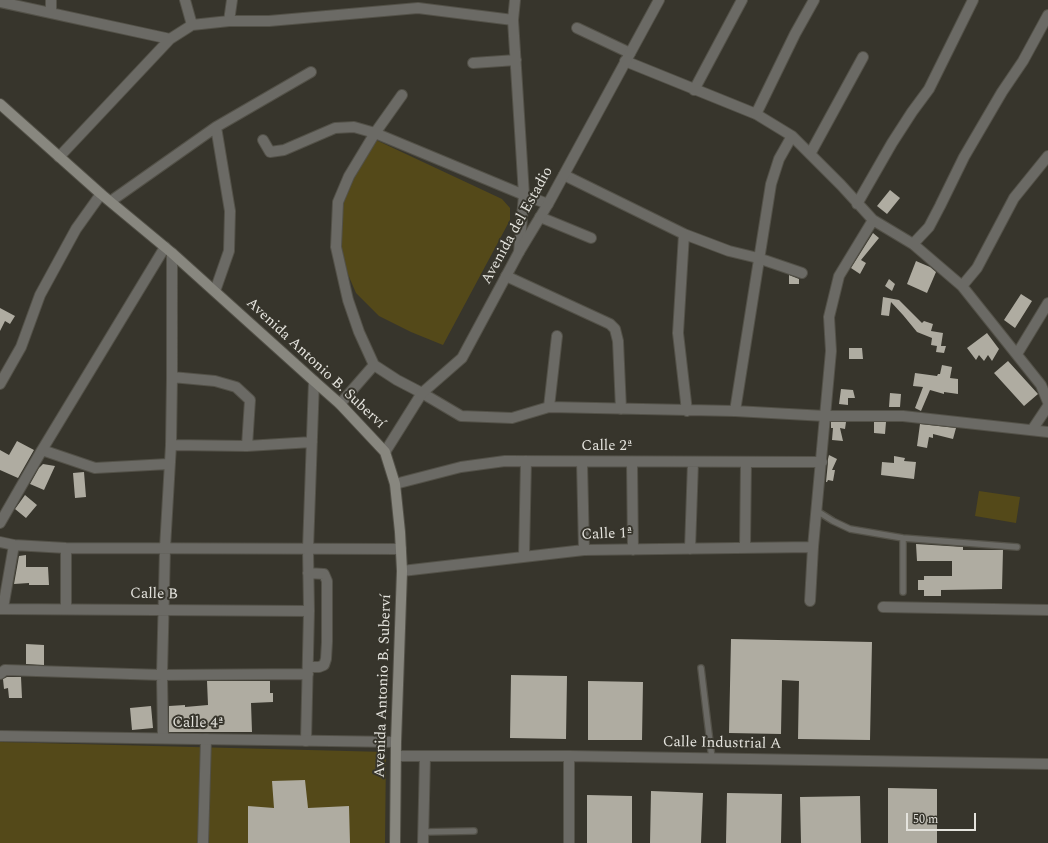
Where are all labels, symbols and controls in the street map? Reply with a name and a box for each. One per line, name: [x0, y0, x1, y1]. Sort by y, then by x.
street label: Avenida del Estadio: [478, 164, 558, 288]
street label: Avenida Antonio B. Suberví: [242, 295, 388, 433]
street label: Calle 2ª: [581, 438, 633, 456]
street label: Calle 1ª: [581, 525, 633, 545]
street label: Calle B: [130, 586, 178, 604]
street label: Avenida Antonio B. Suberví: [372, 594, 396, 778]
street label: Calle 4ª: [172, 715, 224, 733]
street label: Calle Industrial A: [663, 734, 781, 754]
scale bar: [908, 805, 978, 831]
text: 50 m: [913, 810, 938, 829]

